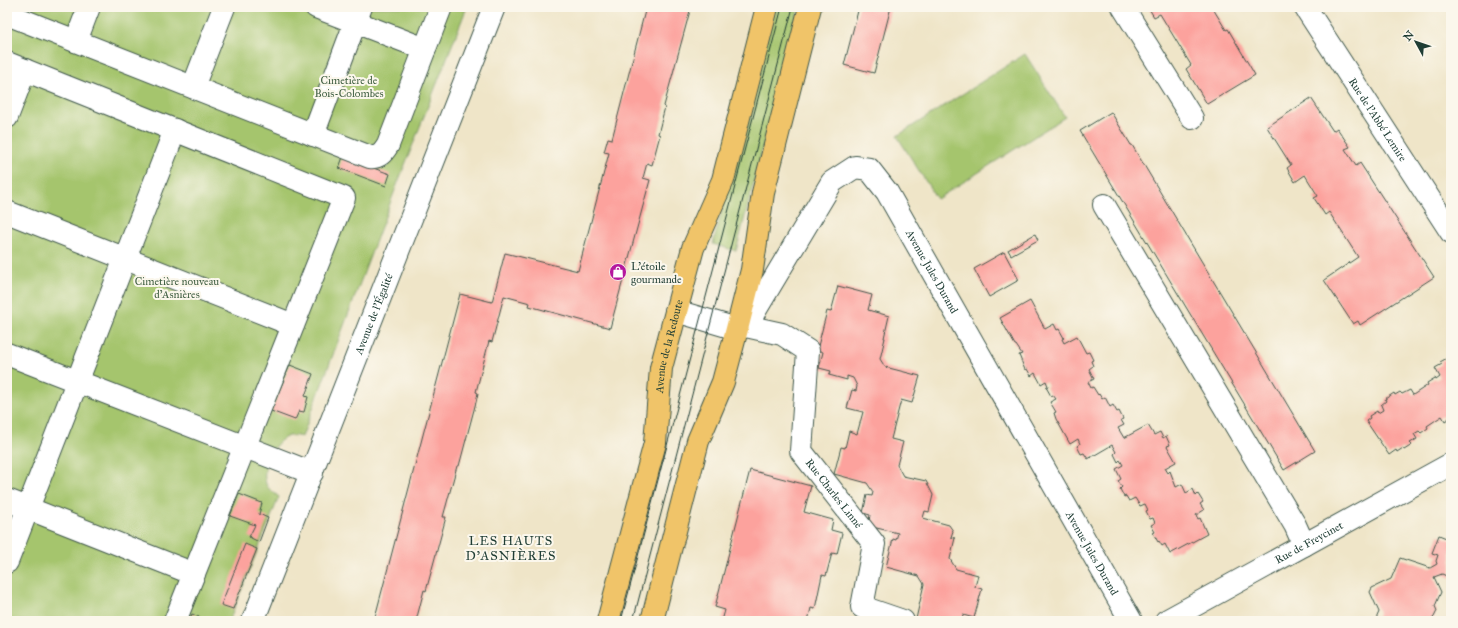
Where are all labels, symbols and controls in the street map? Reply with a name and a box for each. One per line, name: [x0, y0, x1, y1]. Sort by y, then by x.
north arrow: [1396, 22, 1436, 62]
text: N: [1401, 28, 1417, 44]
park label: Cimetière de Bois-Colombes: [314, 74, 384, 100]
street label: Rue de l'Abbé Lemire: [1346, 75, 1410, 164]
street label: Avenue Jules Durand: [903, 226, 961, 316]
place label: L'étoile gourmande: [631, 260, 682, 286]
shop icon: L'étoile gourmande: [608, 262, 628, 282]
street label: Avenue de l'Égalité: [351, 271, 395, 357]
park label: Cimetière nouveau d'Asnières: [135, 275, 219, 301]
street label: Avenue de la Redoute: [652, 298, 686, 395]
street label: Rue Charles Linné: [803, 456, 866, 531]
street label: Avenue Jules Durand: [1063, 508, 1122, 598]
street label: Rue de Freycinet: [1272, 518, 1345, 566]
district label: LES HAUTS D'ASNIÈRES: [465, 533, 557, 564]

